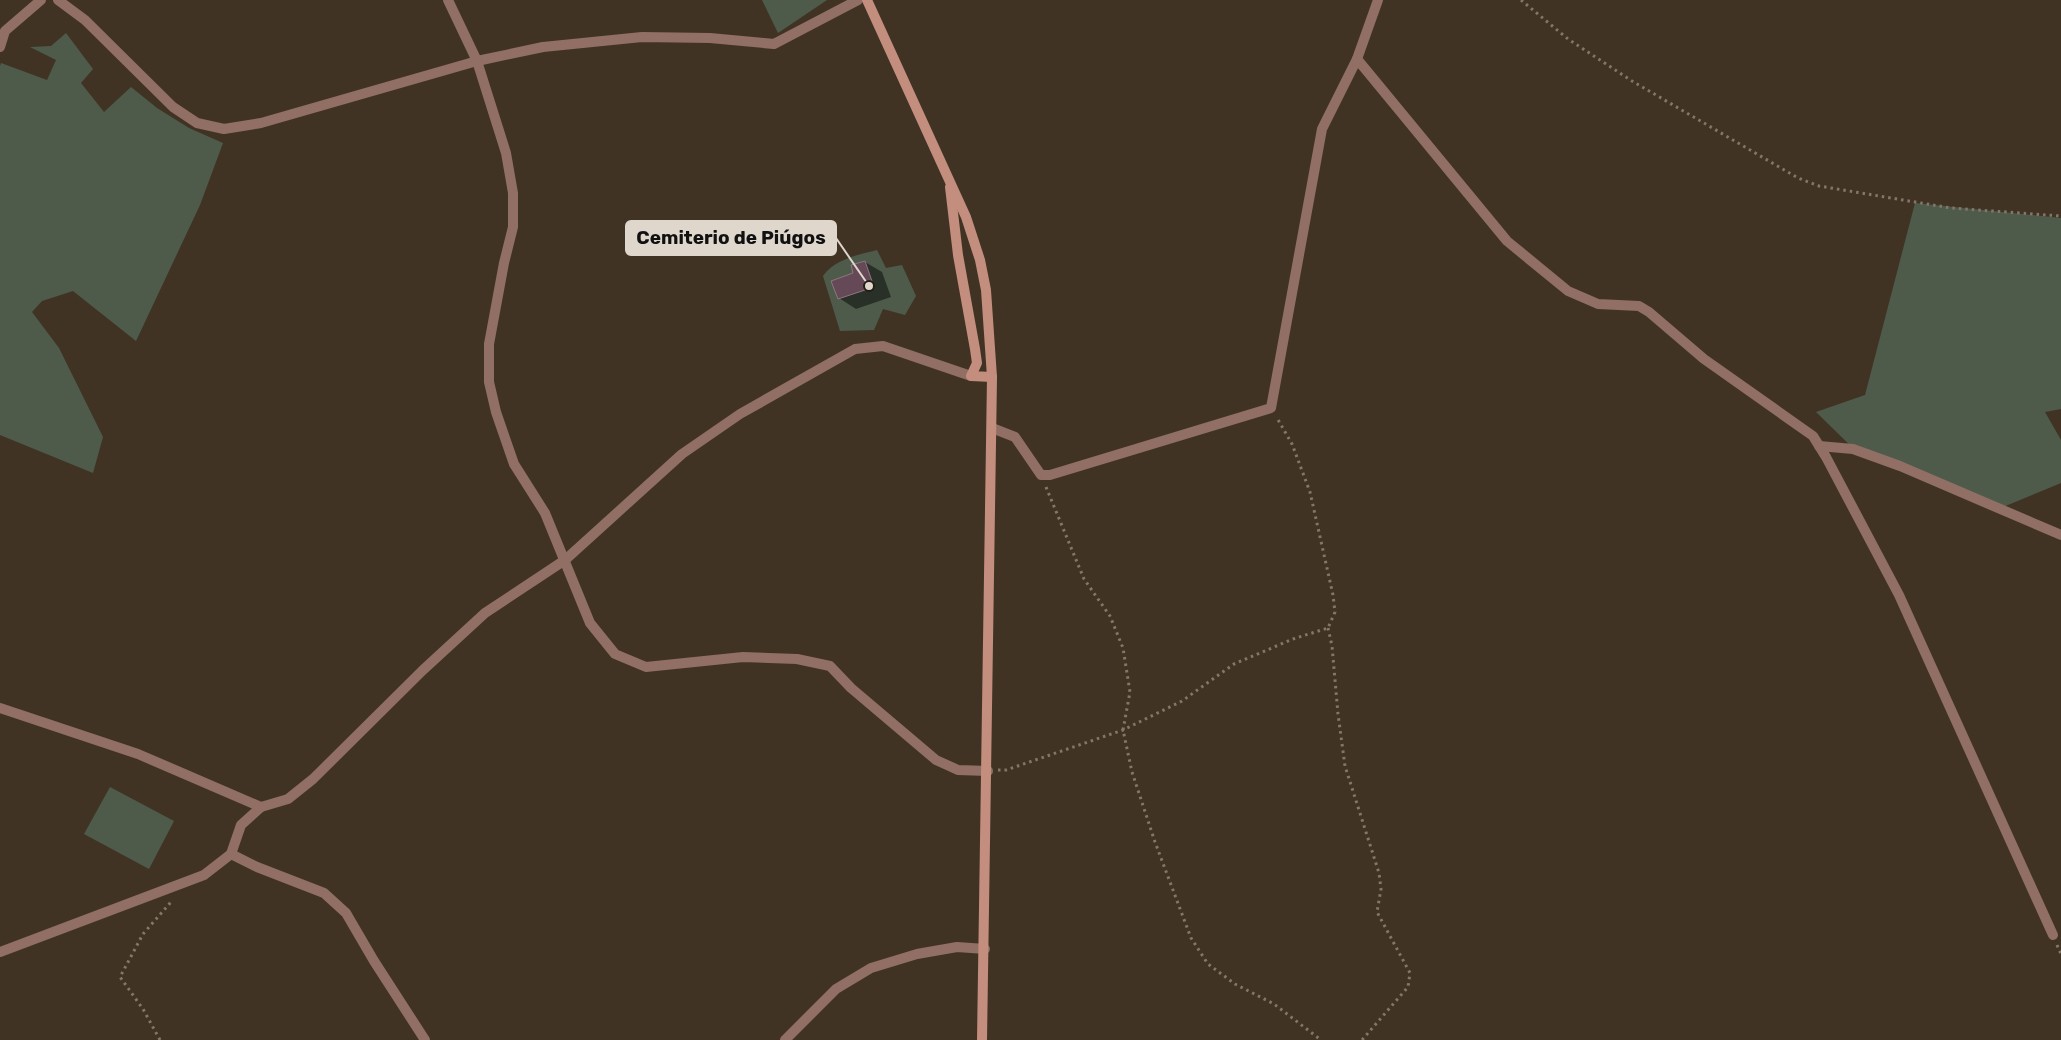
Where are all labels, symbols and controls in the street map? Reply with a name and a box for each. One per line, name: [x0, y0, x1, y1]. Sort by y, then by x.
callout: Cemiterio de Piúgos: [626, 221, 836, 255]
text: Cemiterio de Piúgos: [636, 226, 826, 249]

